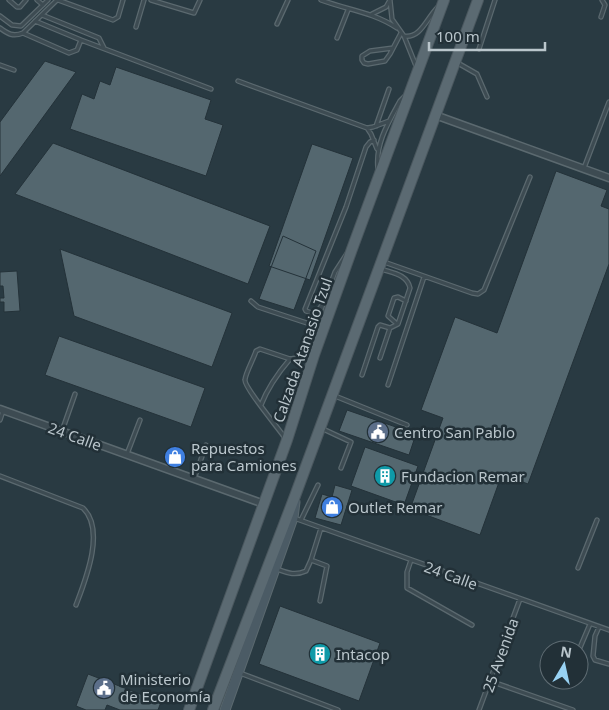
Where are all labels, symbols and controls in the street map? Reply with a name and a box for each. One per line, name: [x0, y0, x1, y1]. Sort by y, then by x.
scale bar: [429, 20, 545, 52]
text: 100 m: [436, 26, 480, 46]
street label: Calzada Atanasio Tzul: [268, 275, 336, 425]
street label: 24 Calle: [46, 417, 104, 455]
public building icon: Centro San Pablo: [366, 420, 390, 444]
place label: Centro San Pablo: [394, 422, 515, 442]
place label: Repuestos para Camiones: [191, 438, 297, 475]
shop icon: Repuestos para Camiones: [163, 445, 187, 469]
building icon: Fundacion Remar: [373, 464, 397, 488]
place label: Fundacion Remar: [401, 466, 525, 486]
shop icon: Outlet Remar: [320, 495, 344, 519]
place label: Outlet Remar: [348, 497, 442, 517]
street label: 24 Calle: [422, 556, 480, 594]
street label: 25 Avenida: [477, 615, 523, 695]
north arrow: [539, 640, 589, 690]
text: N: [559, 641, 573, 662]
building icon: Intacop: [308, 642, 332, 666]
place label: Intacop: [336, 644, 390, 664]
place label: Ministerio de Economía: [120, 669, 211, 706]
public building icon: Ministerio de Economía: [92, 676, 116, 700]

